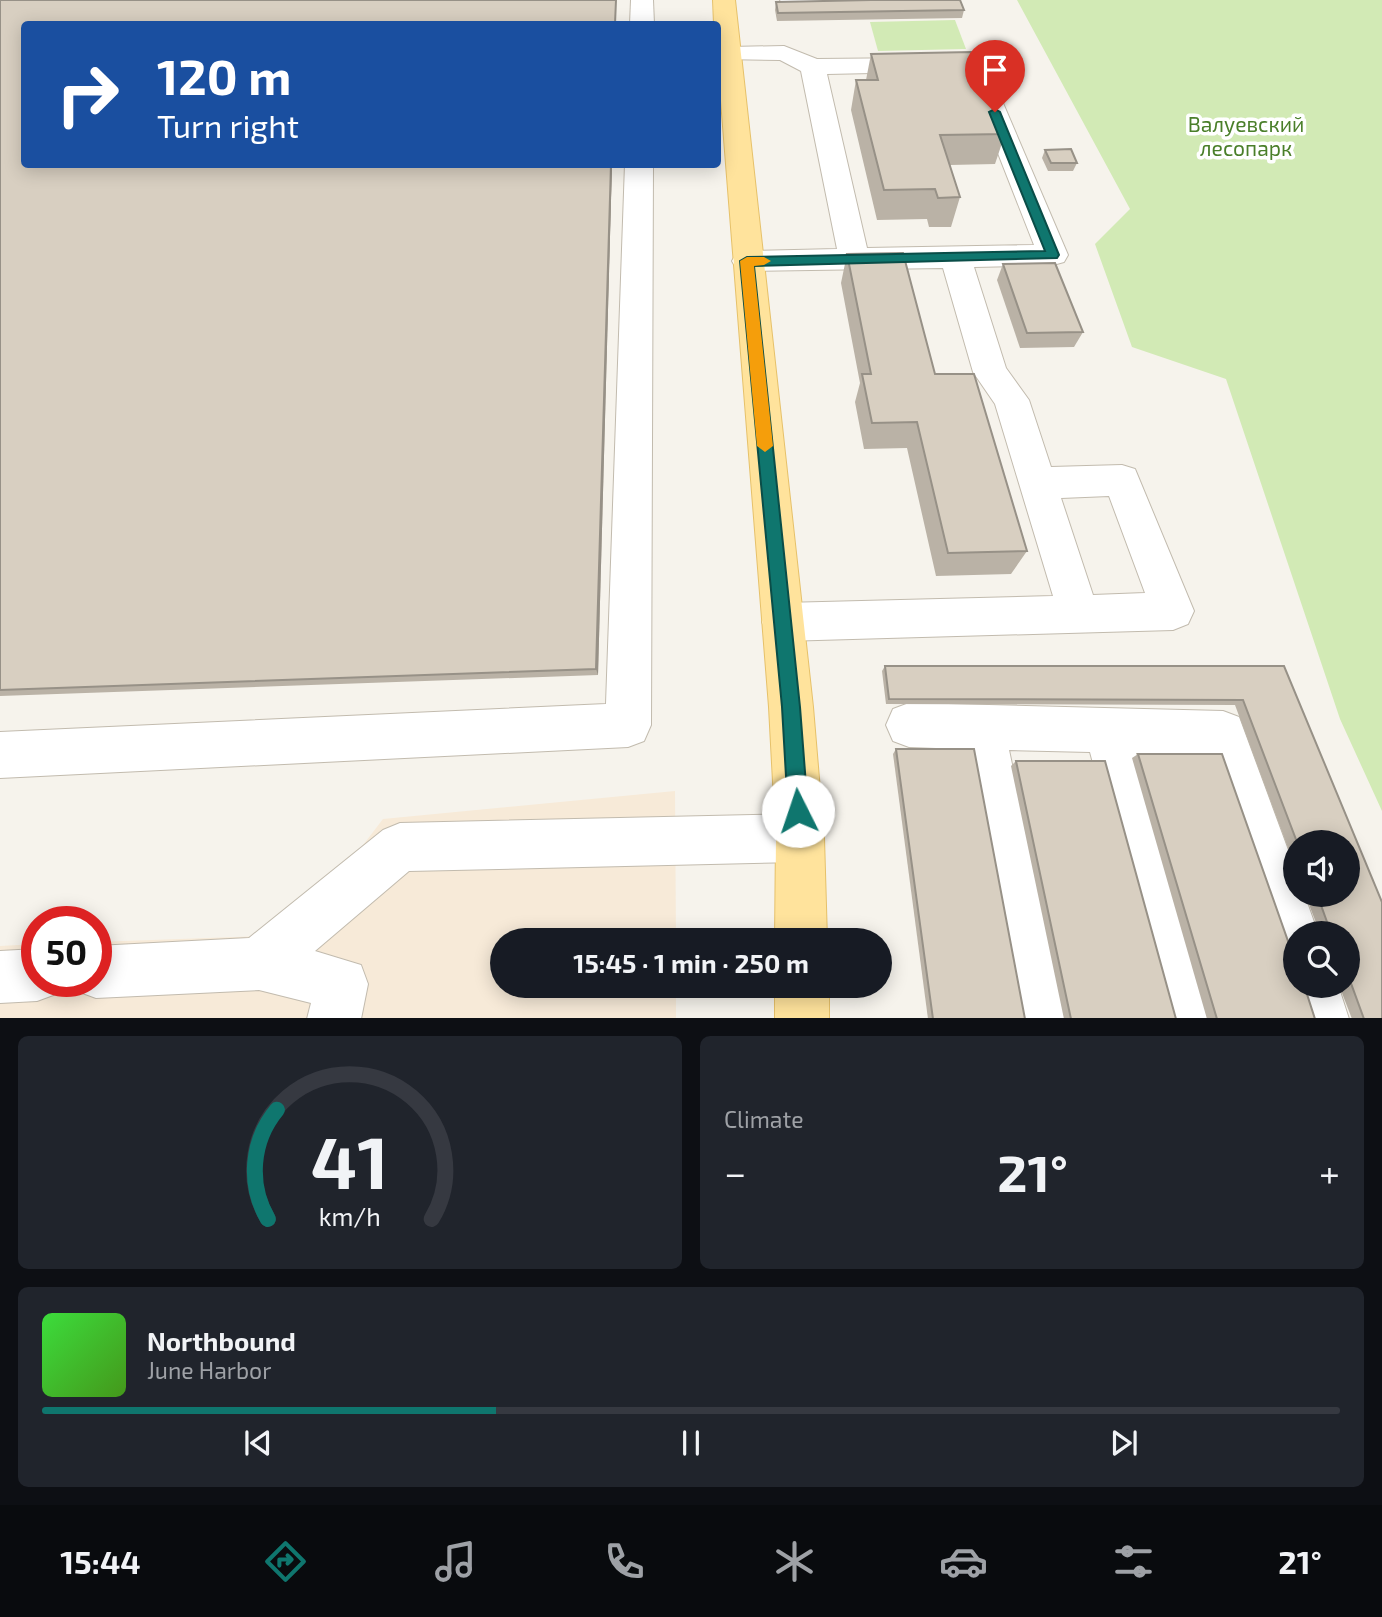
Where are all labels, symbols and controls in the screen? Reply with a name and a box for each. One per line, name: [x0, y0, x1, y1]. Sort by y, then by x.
pin: [965, 40, 1025, 112]
text: 120 m: [157, 46, 291, 105]
icon: right: [42, 49, 133, 140]
icon: arrive: [976, 51, 1014, 89]
text: Turn right: [157, 106, 299, 144]
park label: Валуевский лесопарк: [1188, 111, 1304, 160]
position arrow: [761, 774, 835, 848]
map controls: [1283, 830, 1360, 998]
button: sound: [1283, 830, 1360, 907]
speed limit sign: 50: [21, 906, 112, 997]
button: search: [1283, 921, 1360, 998]
text: 15:45 · 1 min · 250 m: [573, 947, 809, 978]
text: Climate: [724, 1105, 804, 1133]
text: 41: [311, 1116, 389, 1204]
text: 21°: [997, 1140, 1068, 1202]
text: −: [724, 1149, 746, 1195]
text: +: [1319, 1149, 1340, 1195]
text: km/h: [319, 1200, 381, 1230]
text: Northbound: [147, 1325, 296, 1356]
text: June Harbor: [147, 1356, 271, 1384]
icon: previous: [239, 1424, 277, 1462]
icon: pause: [672, 1424, 710, 1462]
icon: next: [1105, 1424, 1143, 1462]
icon: directions: [261, 1537, 310, 1586]
icon: music: [431, 1537, 480, 1586]
icon: phone: [600, 1537, 649, 1586]
icon: climate: [770, 1537, 819, 1586]
icon: car: [939, 1537, 988, 1586]
icon: filters: [1109, 1537, 1158, 1586]
text: 15:44: [60, 1542, 141, 1580]
text: 21°: [1278, 1542, 1322, 1580]

